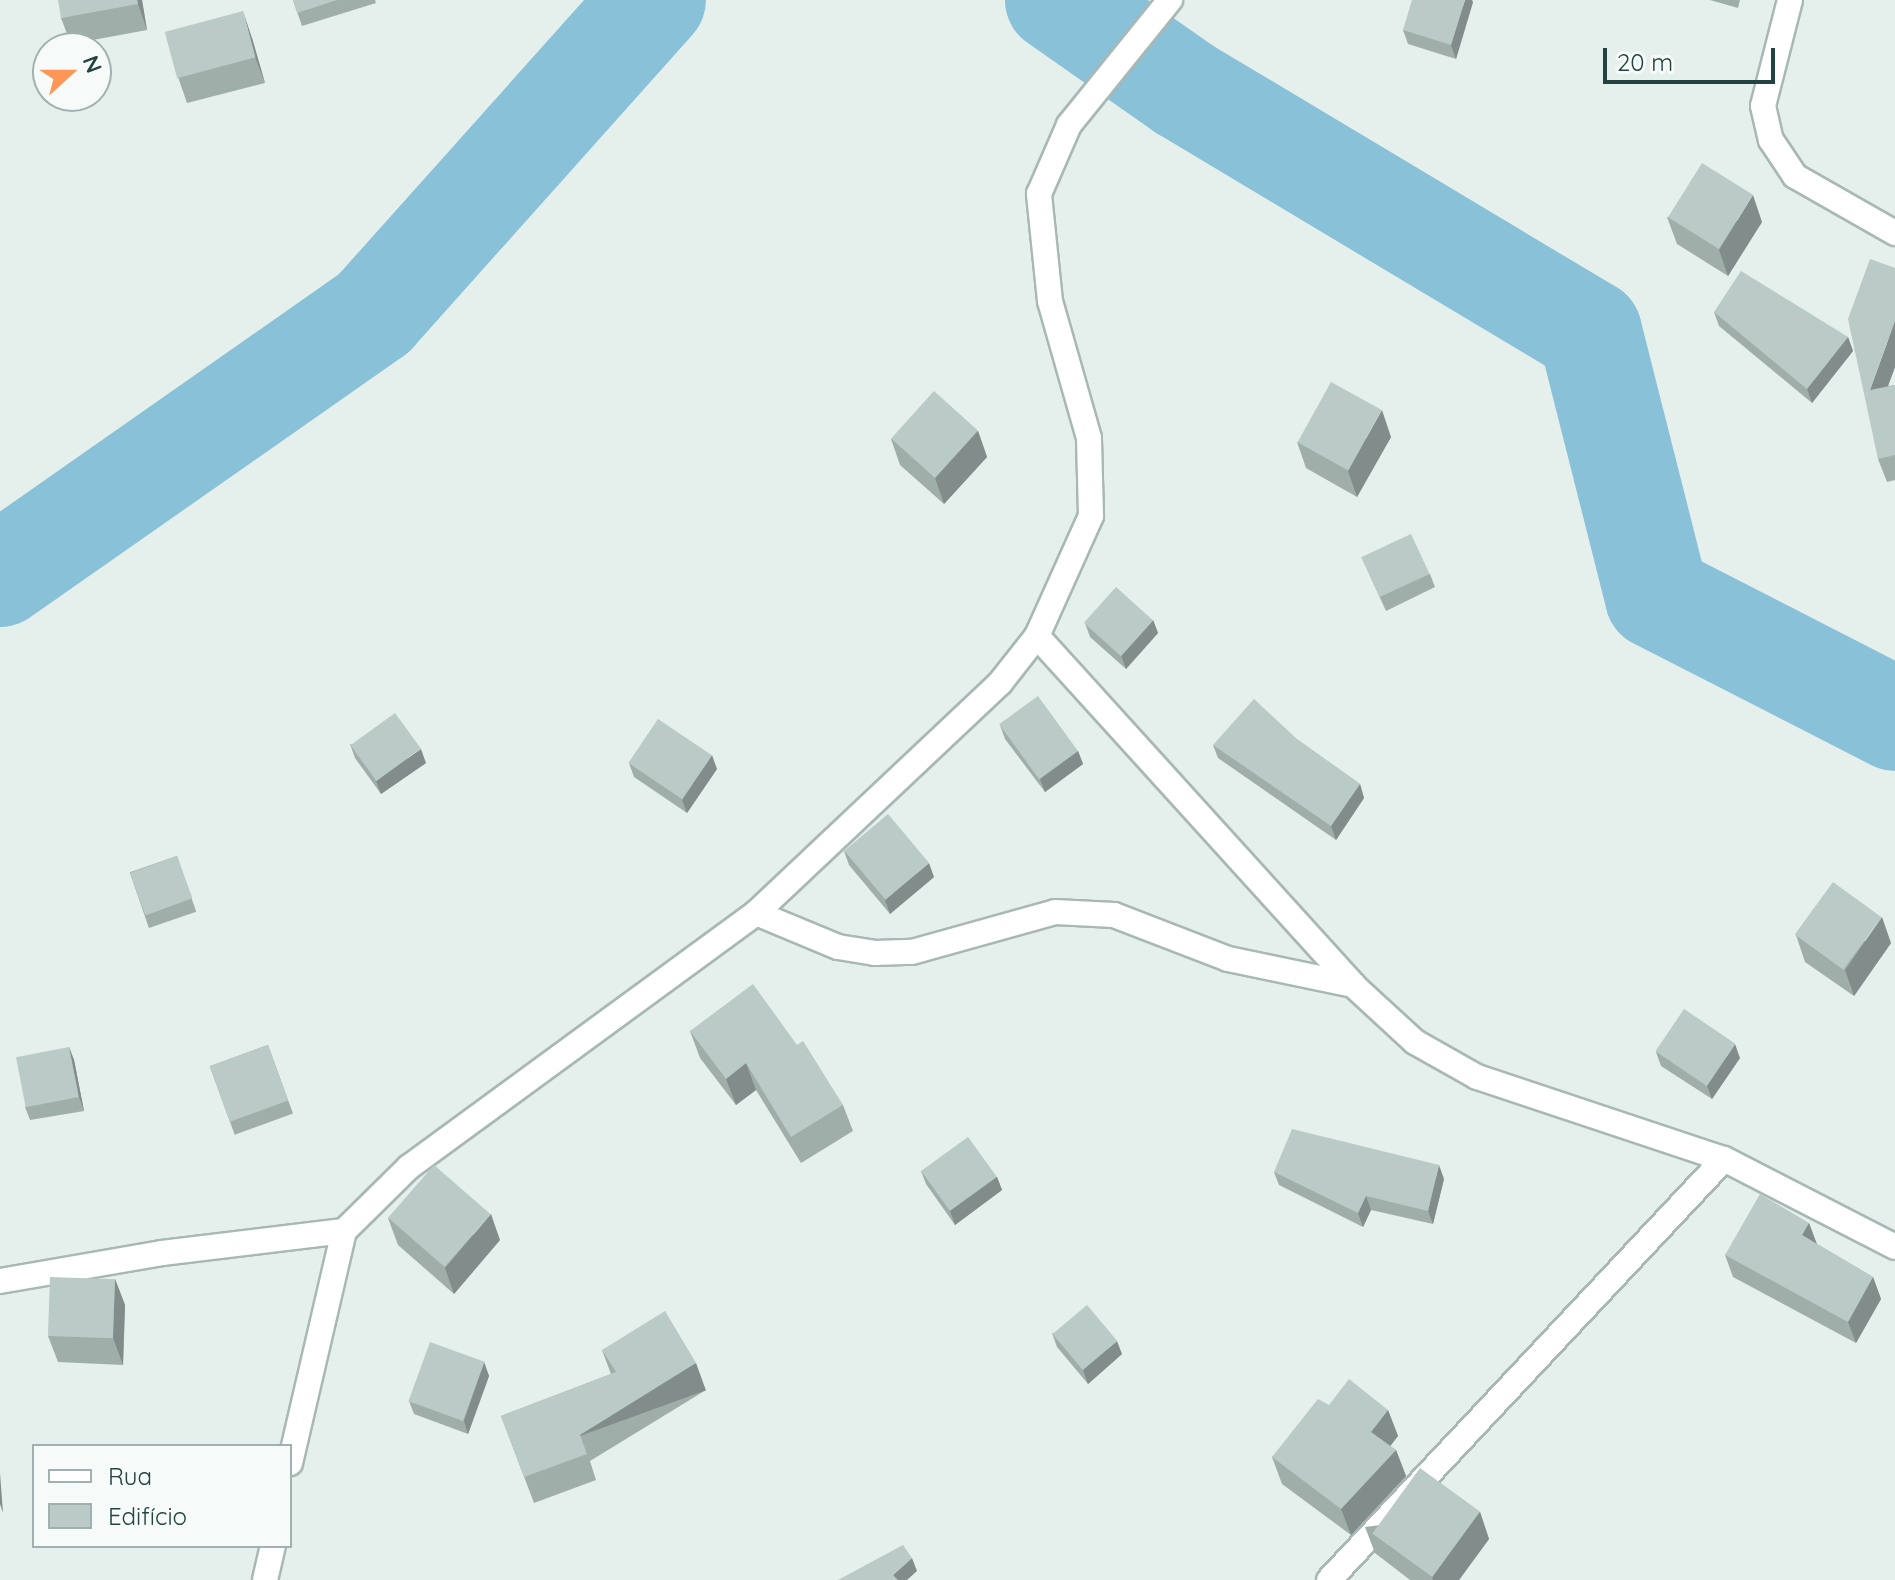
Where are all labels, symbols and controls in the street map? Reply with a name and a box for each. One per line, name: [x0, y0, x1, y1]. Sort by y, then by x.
north arrow: [32, 32, 112, 112]
scale bar: [1607, 32, 1779, 82]
text: 20 m: [1617, 47, 1673, 77]
text: N: [77, 52, 109, 77]
legend: [32, 1444, 292, 1548]
text: Rua: [108, 1461, 152, 1491]
text: Edifício: [108, 1501, 187, 1531]

